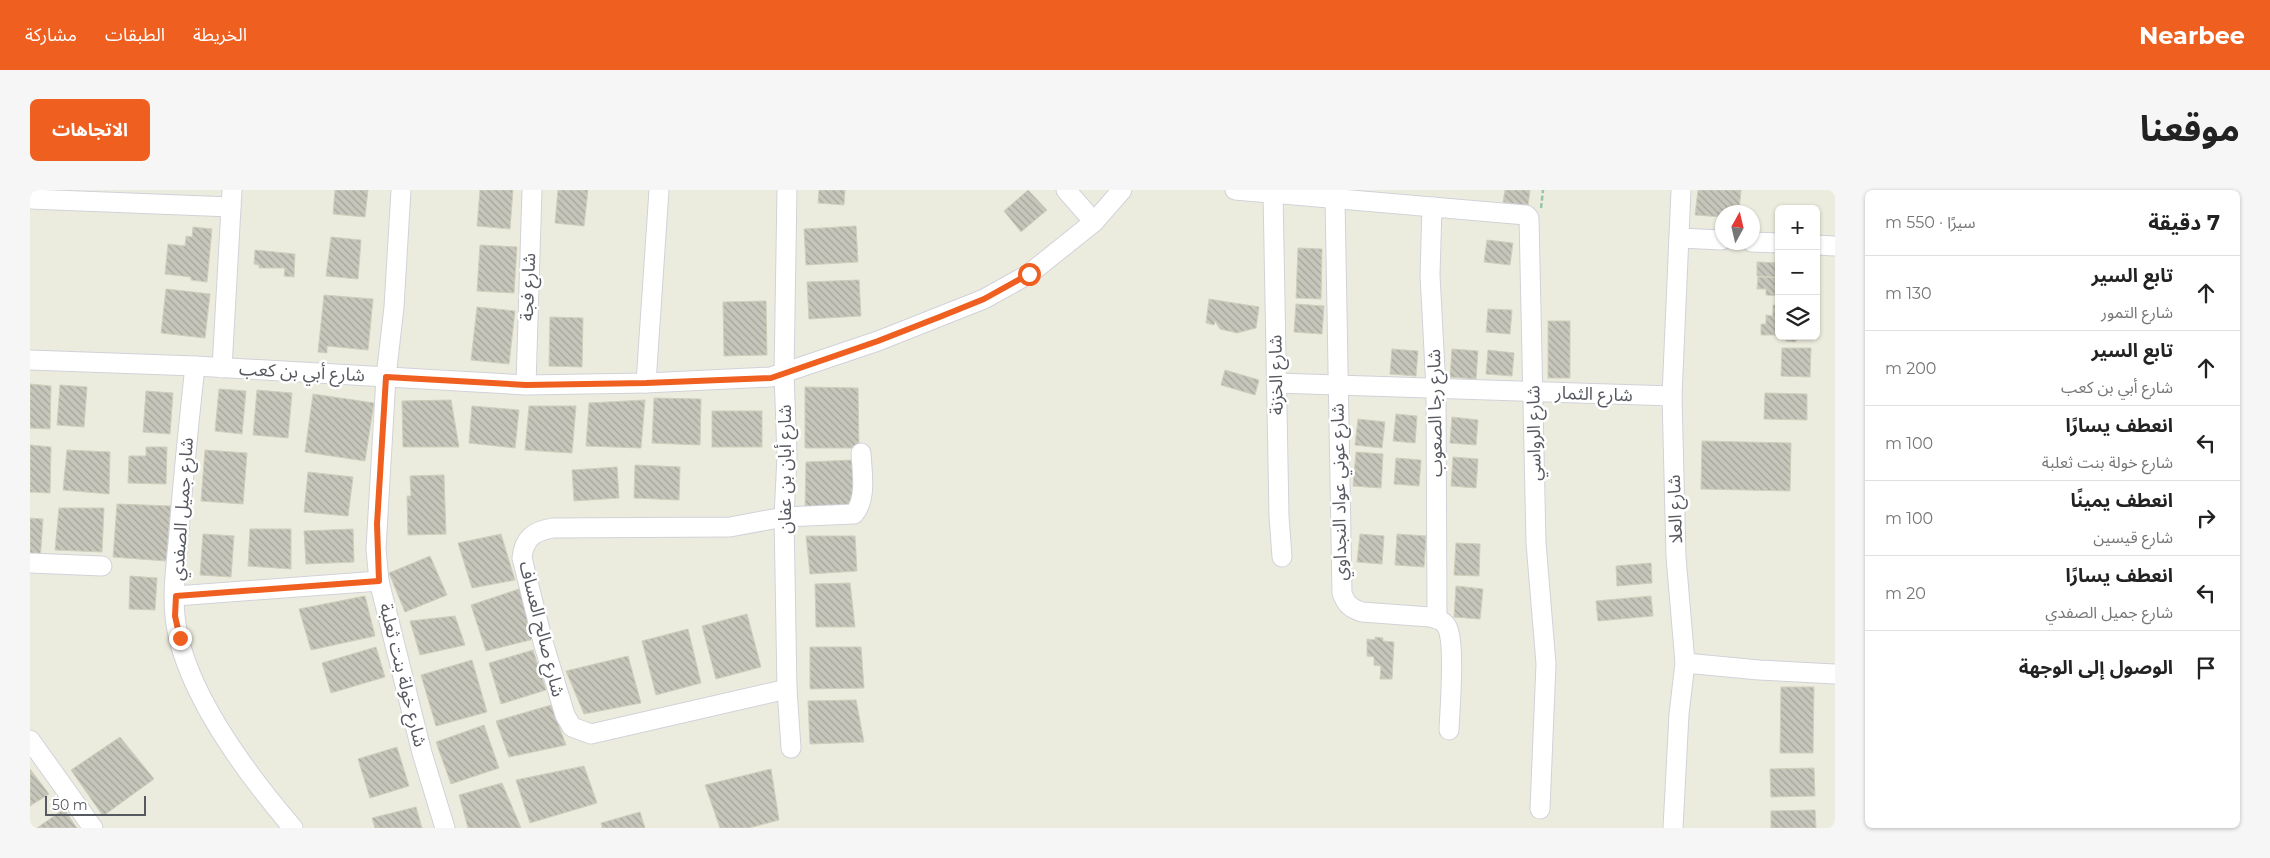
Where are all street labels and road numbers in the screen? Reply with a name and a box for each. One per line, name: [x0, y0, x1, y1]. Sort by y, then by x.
street label: شارع فجة: [516, 253, 543, 321]
street label: شارع الخزنة: [1264, 335, 1291, 415]
street label: شارع رجا الصعوب: [1423, 349, 1450, 477]
street label: شارع أبي بن كعب: [238, 357, 366, 389]
street label: شارع الثمار: [1554, 382, 1633, 409]
street label: شارع الرواسي: [1522, 385, 1549, 481]
street label: شارع عوني عواد النجداوي: [1326, 403, 1355, 581]
street label: شارع أبان بن عفان: [774, 404, 799, 534]
street label: شارع جميل الصفدي: [166, 437, 201, 582]
street label: شارع العلا: [1663, 474, 1690, 544]
street label: شارع صالح العساف: [512, 559, 569, 700]
street label: شارع خولة بنت ثعلبة: [372, 601, 432, 750]

